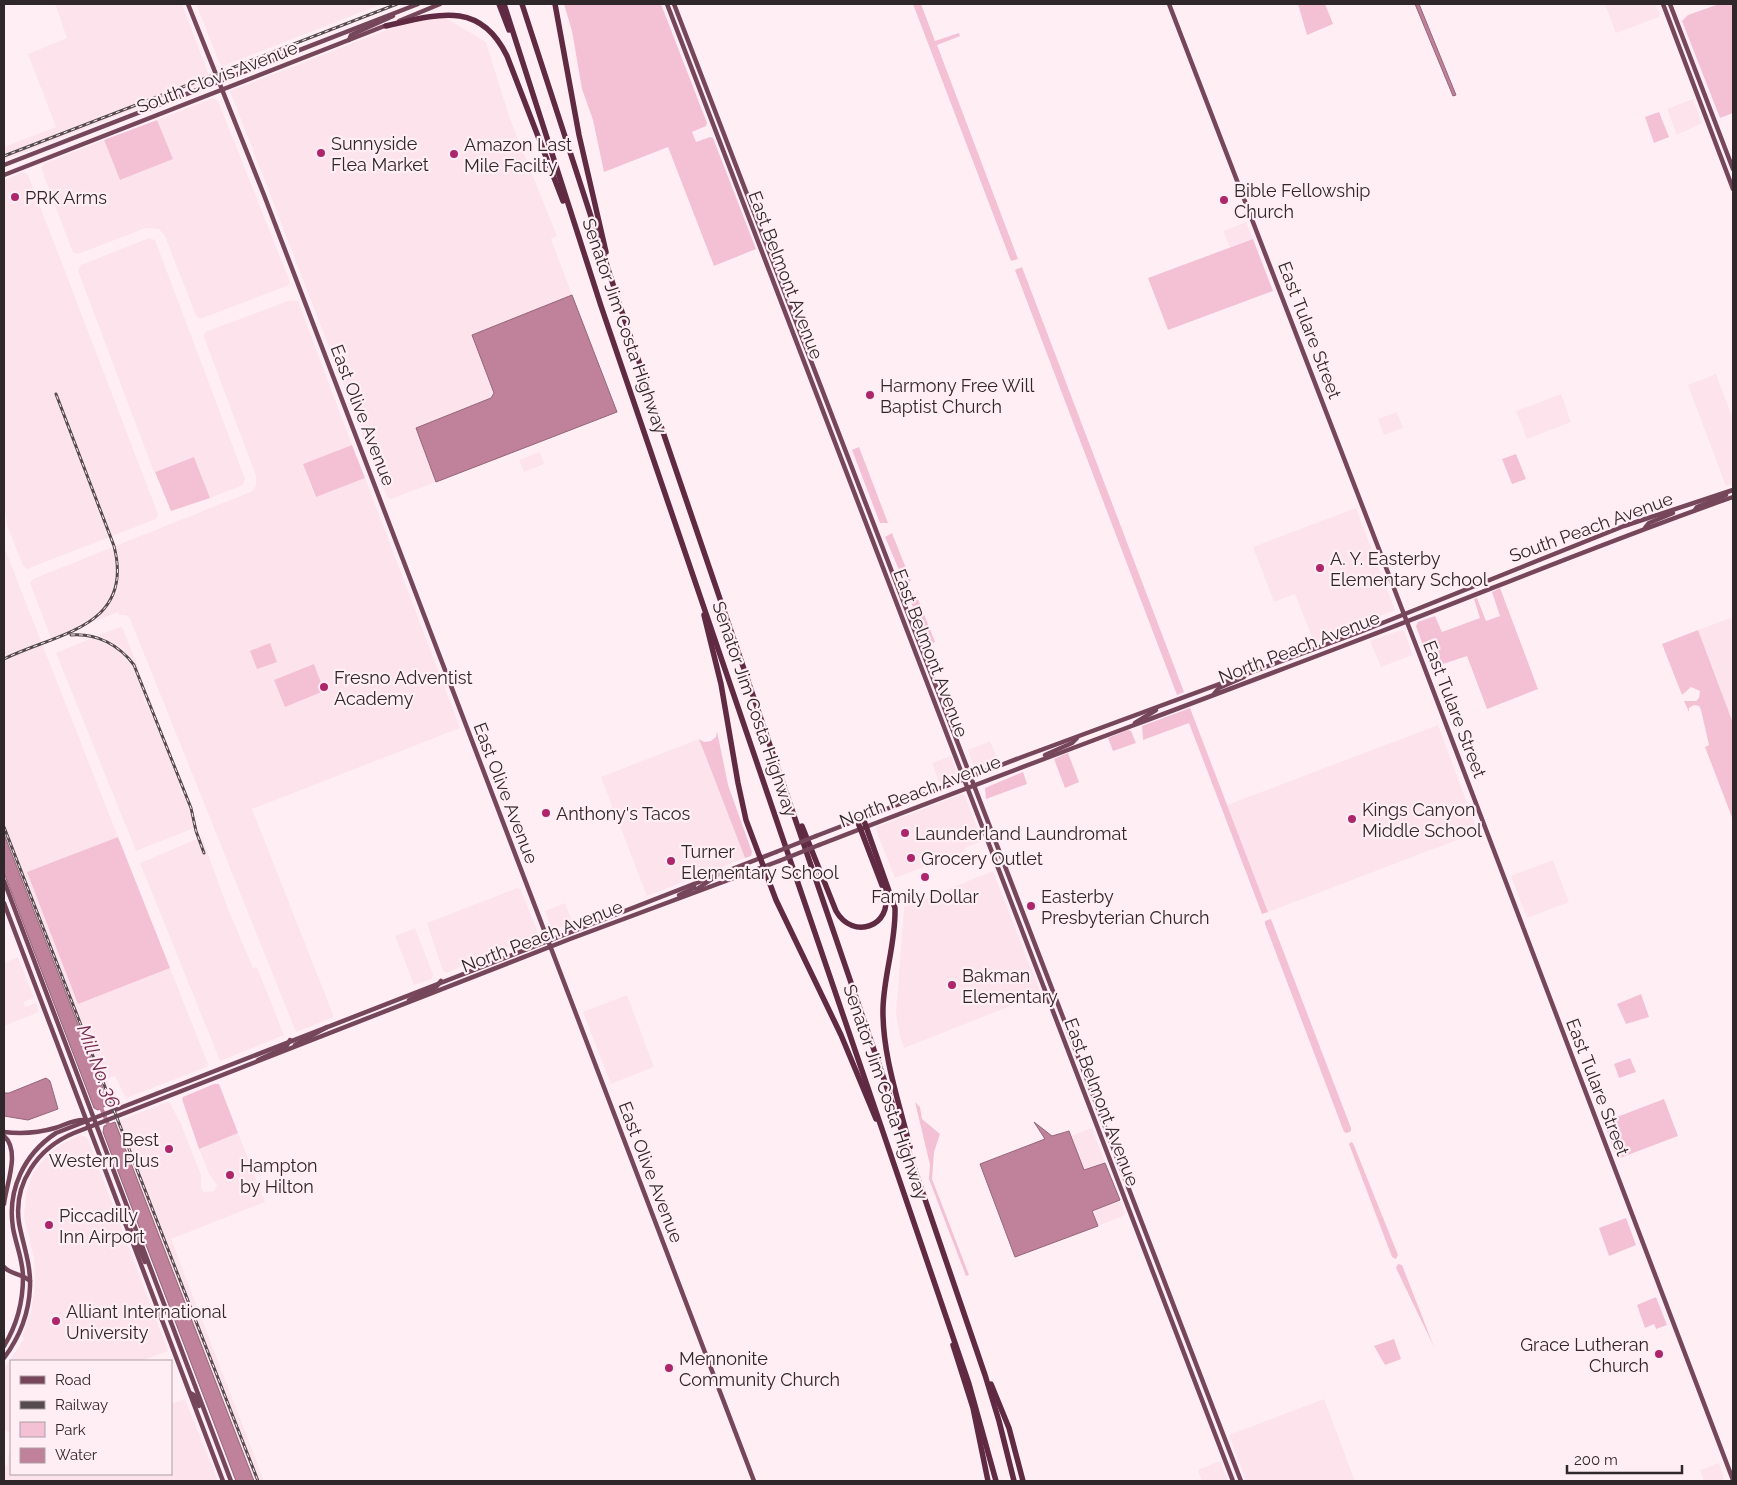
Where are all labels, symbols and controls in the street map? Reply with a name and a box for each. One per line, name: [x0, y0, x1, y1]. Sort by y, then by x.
street label: South Clovis Avenue: [134, 36, 301, 117]
place label: Sunnyside Flea Market: [331, 133, 429, 175]
place label: Amazon Last Mile Facilty: [464, 134, 572, 176]
marker: Sunnyside Flea Market: [315, 147, 327, 159]
marker: Amazon Last Mile Facilty: [448, 148, 460, 160]
place label: Bible Fellowship Church: [1234, 180, 1370, 222]
place label: PRK Arms: [25, 187, 107, 208]
street label: East Belmont Avenue: [744, 188, 828, 362]
marker: PRK Arms: [9, 191, 21, 203]
marker: Bible Fellowship Church: [1218, 194, 1230, 206]
street label: Senator Jim Costa Highway: [578, 216, 672, 437]
street label: East Tulare Street: [1274, 258, 1346, 402]
street label: East Olive Avenue: [326, 341, 400, 489]
place label: Harmony Free Will Baptist Church: [880, 375, 1034, 417]
marker: Harmony Free Will Baptist Church: [864, 389, 876, 401]
street label: South Peach Avenue: [1506, 488, 1676, 566]
place label: A. Y. Easterby Elementary School: [1330, 548, 1488, 590]
marker: A. Y. Easterby Elementary School: [1314, 562, 1326, 574]
street label: East Belmont Avenue: [889, 566, 973, 740]
street label: Senator Jim Costa Highway: [708, 599, 802, 820]
street label: North Peach Avenue: [1215, 606, 1383, 687]
street label: East Tulare Street: [1419, 637, 1491, 781]
place label: Fresno Adventist Academy: [334, 667, 472, 709]
marker: Fresno Adventist Academy: [318, 681, 330, 693]
street label: East Olive Avenue: [469, 719, 543, 867]
street label: North Peach Avenue: [836, 750, 1004, 831]
place label: Kings Canyon Middle School: [1362, 799, 1482, 841]
place label: Anthony's Tacos: [556, 803, 690, 824]
marker: Anthony's Tacos: [540, 807, 552, 819]
marker: Kings Canyon Middle School: [1346, 813, 1358, 825]
place label: Launderland Laundromat: [915, 823, 1127, 844]
marker: Launderland Laundromat: [899, 827, 911, 839]
place label: Turner Elementary School: [681, 841, 839, 883]
place label: Grocery Outlet: [921, 848, 1043, 869]
marker: Grocery Outlet: [905, 852, 917, 864]
marker: Turner Elementary School: [665, 855, 677, 867]
marker: Family Dollar: [919, 871, 931, 883]
place label: Family Dollar: [871, 886, 980, 907]
place label: Easterby Presbyterian Church: [1041, 886, 1210, 928]
street label: North Peach Avenue: [458, 895, 626, 976]
marker: Easterby Presbyterian Church: [1025, 900, 1037, 912]
place label: Bakman Elementary: [962, 965, 1058, 1007]
marker: Bakman Elementary: [946, 979, 958, 991]
street label: Senator Jim Costa Highway: [839, 982, 933, 1203]
street label: East Belmont Avenue: [1060, 1015, 1144, 1189]
street label: East Tulare Street: [1562, 1015, 1634, 1159]
water label: Mill No. 36: [73, 1021, 125, 1111]
street label: East Olive Avenue: [614, 1098, 688, 1246]
place label: Best Western Plus: [49, 1129, 159, 1171]
marker: Best Western Plus: [163, 1143, 175, 1155]
place label: Hampton by Hilton: [240, 1155, 318, 1197]
marker: Hampton by Hilton: [224, 1169, 236, 1181]
place label: Piccadilly Inn Airport: [59, 1205, 145, 1247]
marker: Piccadilly Inn Airport: [43, 1219, 55, 1231]
place label: Alliant International University: [66, 1301, 227, 1343]
marker: Alliant International University: [50, 1315, 62, 1327]
place label: Grace Lutheran Church: [1520, 1334, 1649, 1376]
place label: Mennonite Community Church: [679, 1348, 840, 1390]
marker: Grace Lutheran Church: [1653, 1348, 1665, 1360]
legend: [10, 1360, 172, 1475]
marker: Mennonite Community Church: [663, 1362, 675, 1374]
text: Road: [55, 1371, 91, 1389]
text: Railway: [55, 1396, 108, 1414]
text: Park: [55, 1421, 86, 1439]
scale bar: [1567, 1442, 1682, 1474]
text: Water: [55, 1446, 98, 1464]
text: 200 m: [1574, 1451, 1618, 1469]

